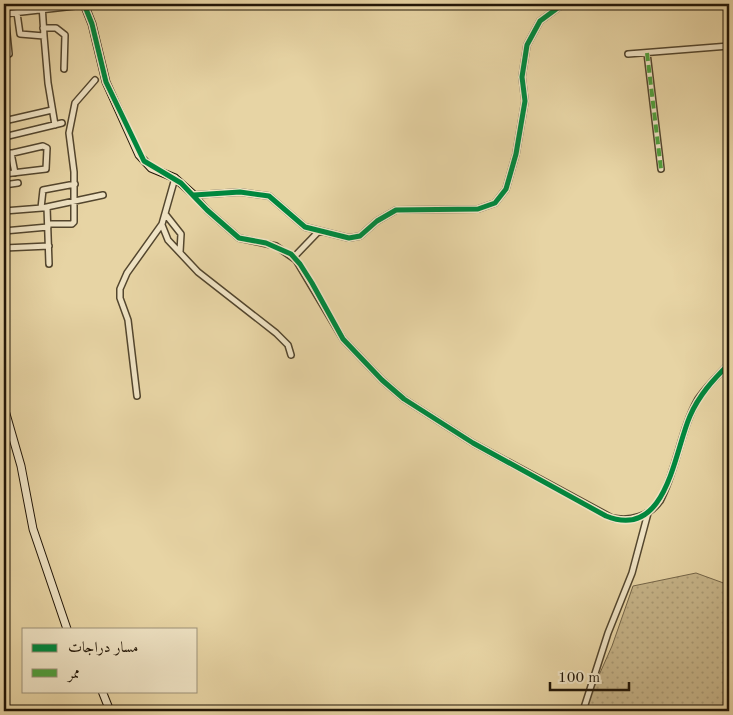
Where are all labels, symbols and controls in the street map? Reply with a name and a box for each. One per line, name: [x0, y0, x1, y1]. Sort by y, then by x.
legend: [22, 628, 198, 692]
text: مسار دراجات: [68, 641, 138, 656]
scale bar: [550, 660, 629, 692]
text: ممر: [66, 667, 80, 683]
text: 100 m: [558, 671, 600, 686]

